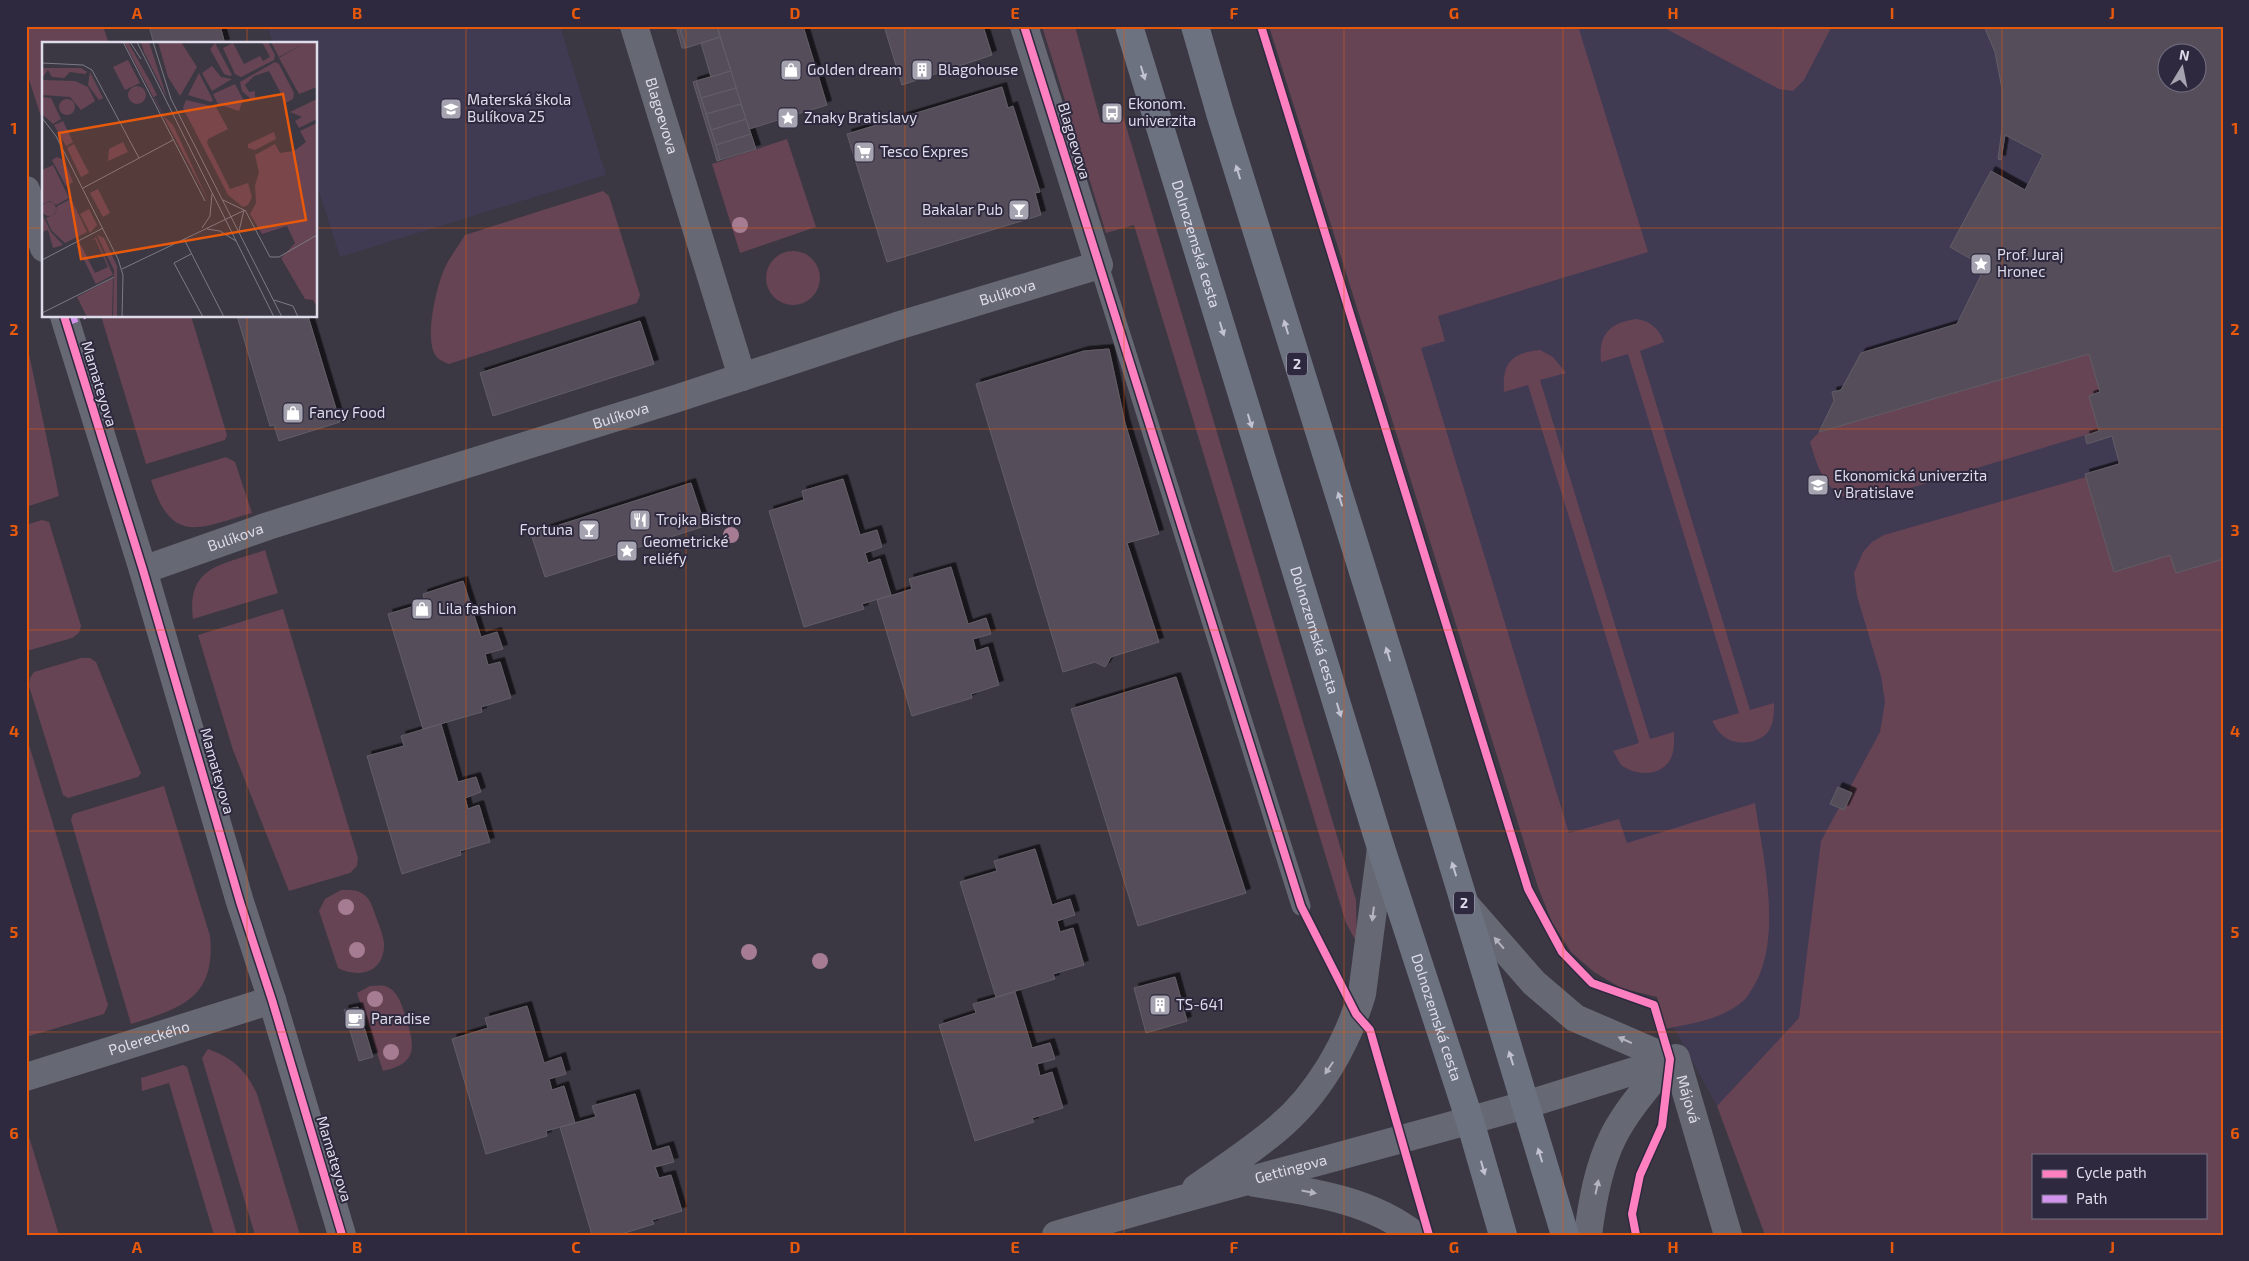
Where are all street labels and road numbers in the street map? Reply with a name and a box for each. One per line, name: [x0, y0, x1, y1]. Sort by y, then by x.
street label: Blagoevova: [642, 75, 683, 156]
street label: Blagoevova: [1055, 100, 1095, 181]
street label: Dolnozemská cesta: [1169, 178, 1225, 310]
street label: Bulíkova: [977, 275, 1038, 309]
street label: Mamateyova: [78, 339, 122, 429]
road number: 2: [1287, 352, 1307, 376]
street label: Bulíkova: [590, 398, 651, 432]
street label: Bulíkova: [205, 518, 265, 555]
street label: Dolnozemská cesta: [1287, 564, 1343, 696]
street label: Mamateyova: [197, 726, 239, 816]
road number: 2: [1454, 891, 1474, 914]
street label: Dolnozemská cesta: [1408, 951, 1466, 1083]
street label: Polereckého: [106, 1016, 191, 1059]
street label: Májová: [1673, 1072, 1705, 1125]
street label: Mamateyova: [313, 1114, 357, 1204]
street label: Gettingova: [1252, 1150, 1329, 1187]

